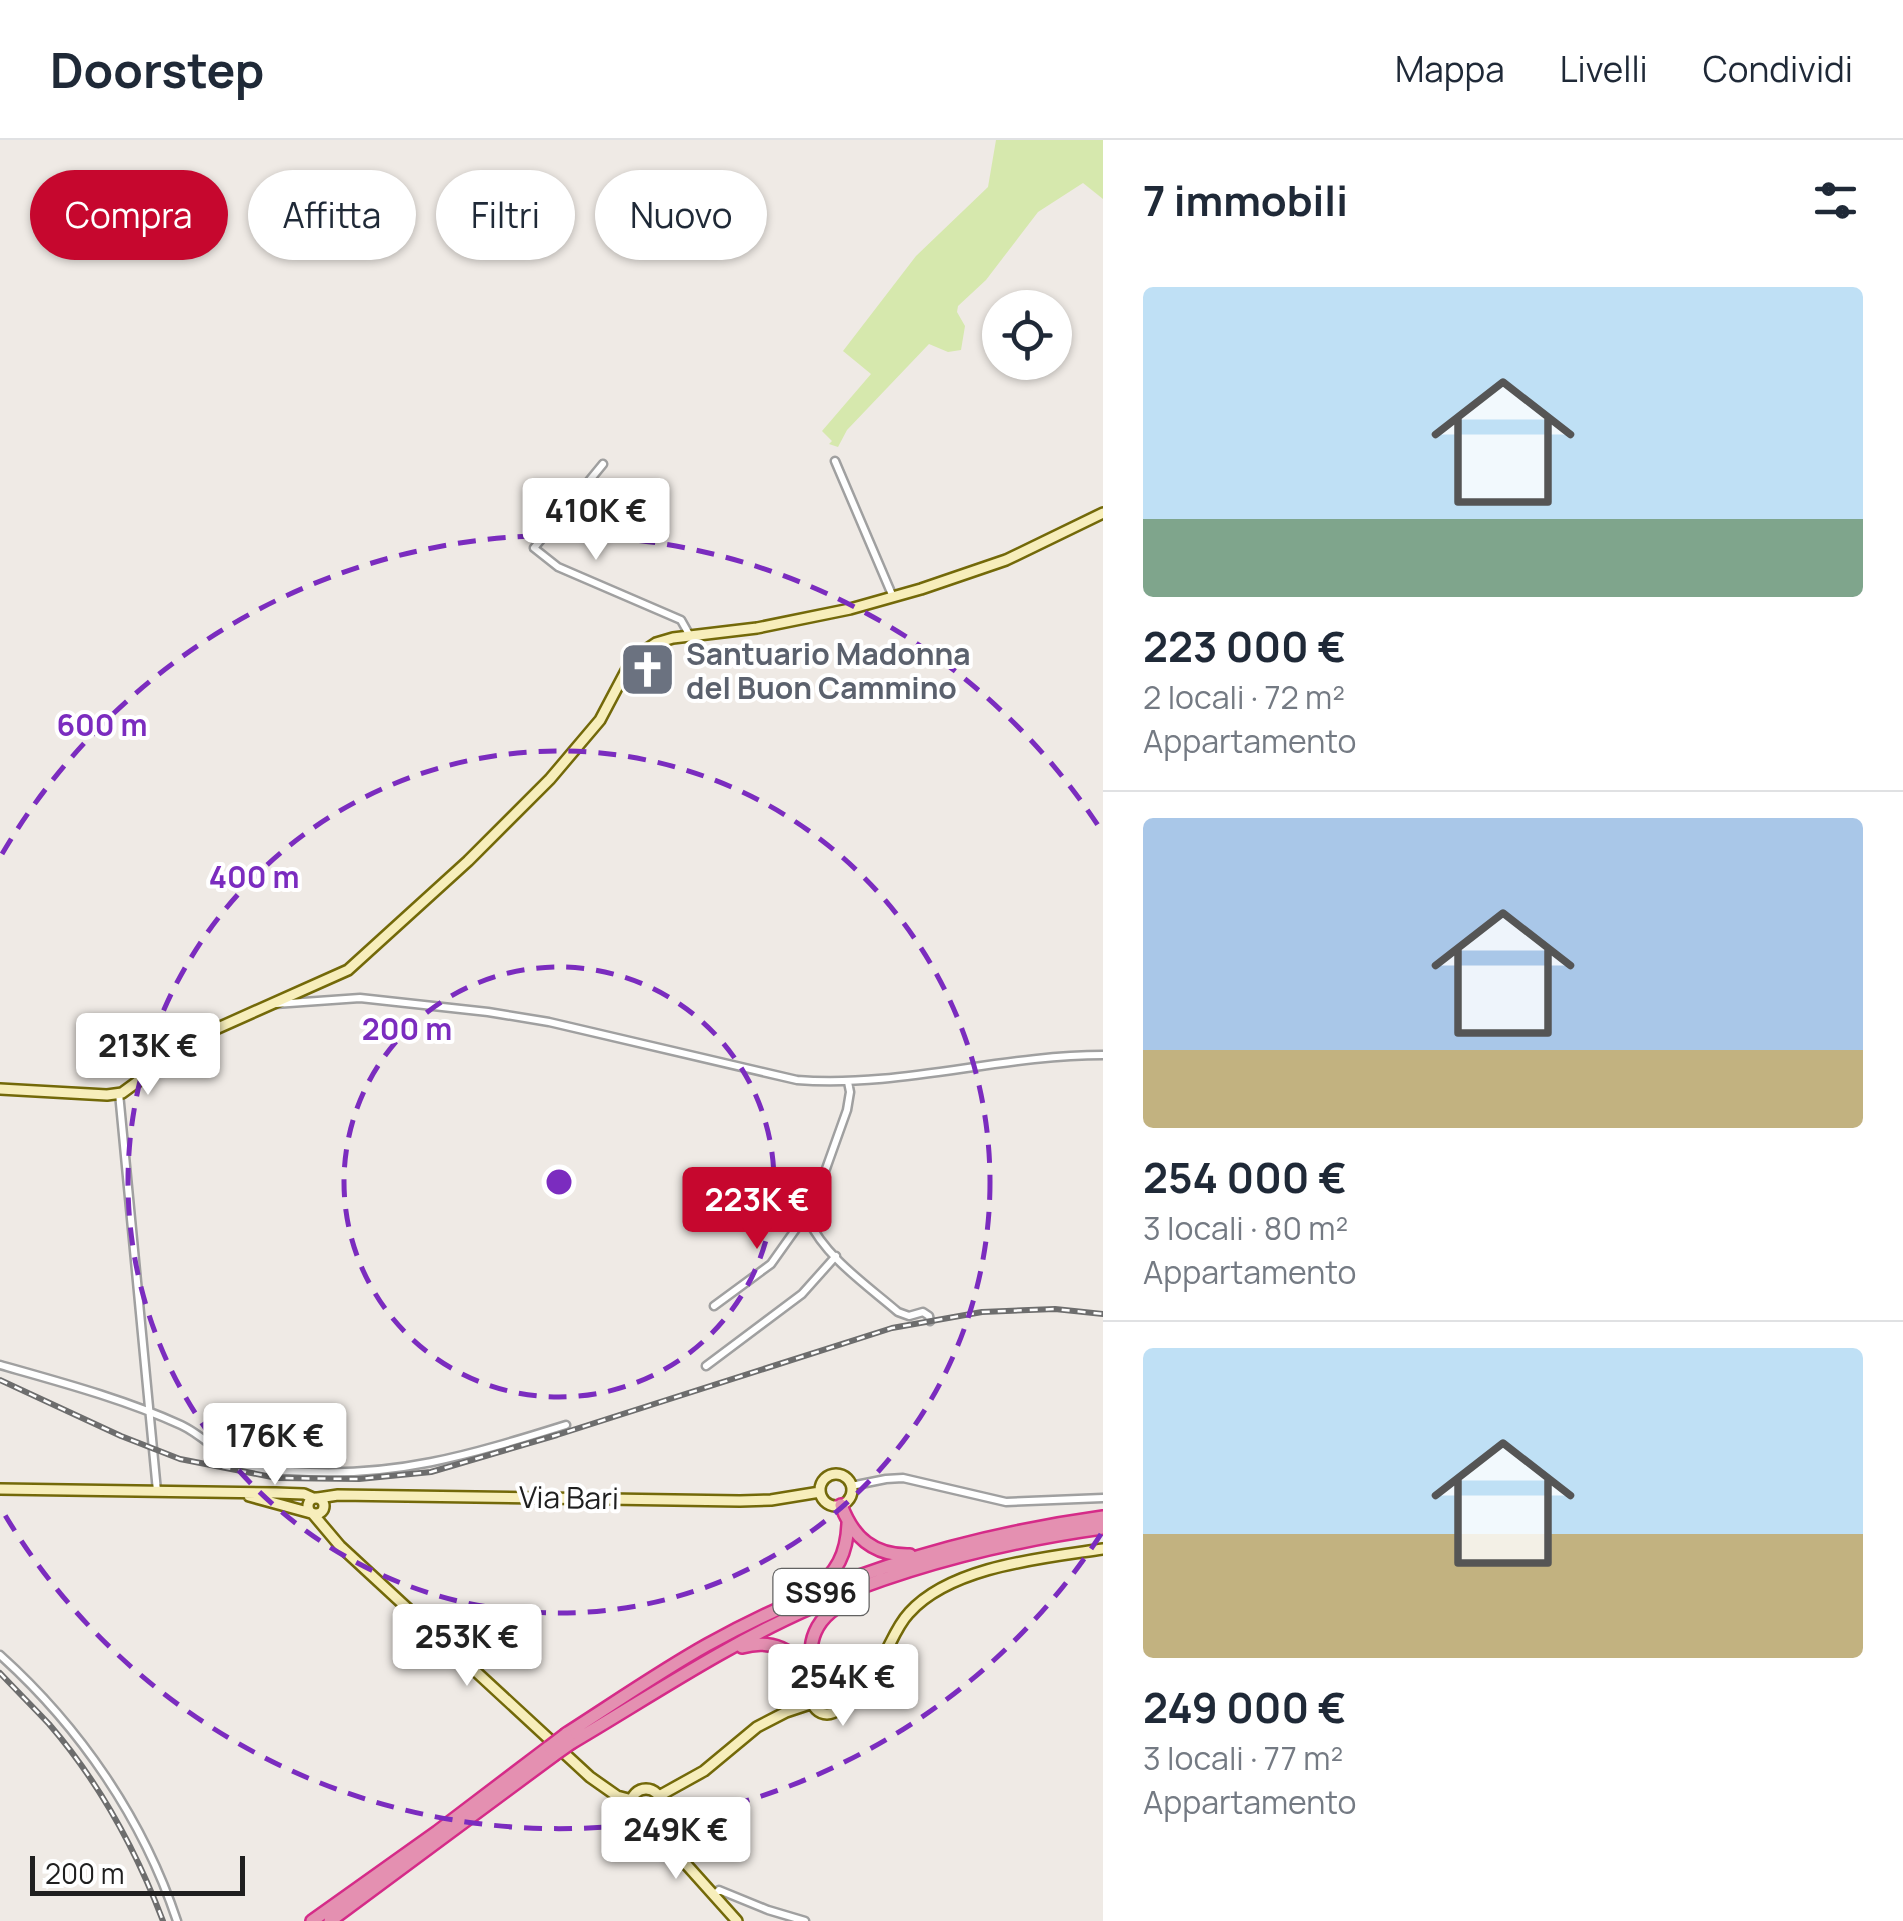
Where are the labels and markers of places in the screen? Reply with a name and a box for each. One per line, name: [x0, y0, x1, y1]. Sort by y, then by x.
pin: 410K €: [515, 478, 677, 563]
place label: Santuario Madonna del Buon Cammino: [686, 633, 971, 708]
church icon: Santuario Madonna del Buon Cammino: [617, 640, 677, 700]
pin: 213K €: [67, 1013, 229, 1098]
centre of rings: [541, 1164, 577, 1200]
pin: 223K €: [676, 1167, 838, 1252]
pin: 176K €: [194, 1403, 356, 1488]
pin: 253K €: [386, 1604, 548, 1689]
pin: 254K €: [762, 1644, 924, 1729]
pin: 249K €: [595, 1797, 757, 1882]

